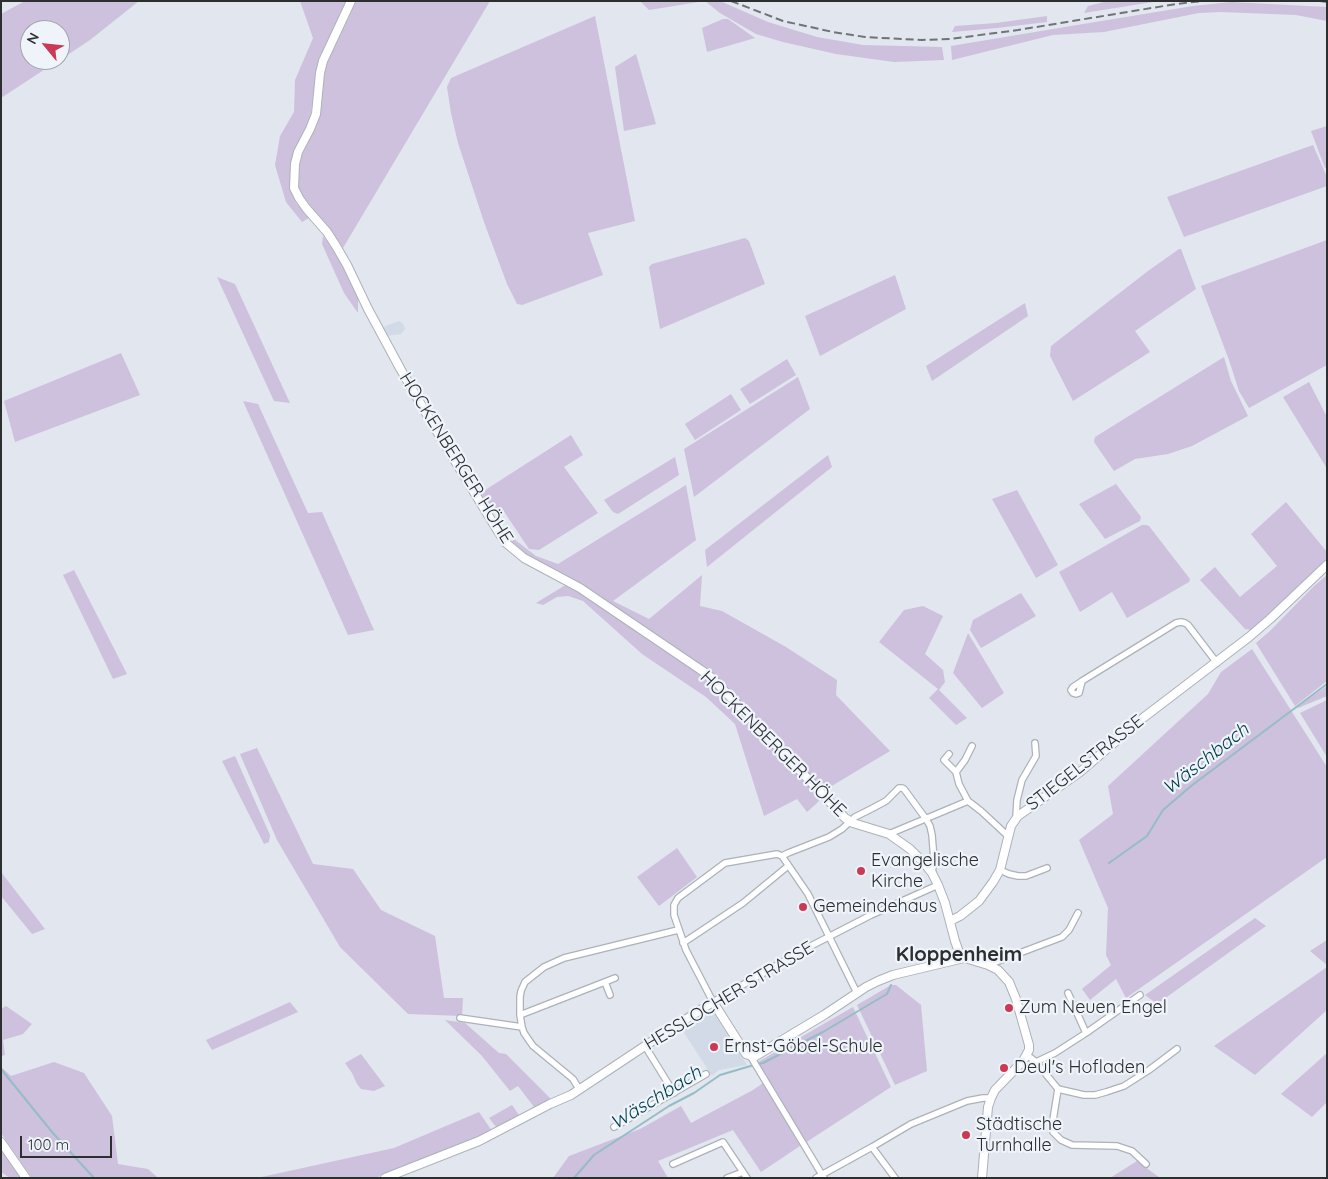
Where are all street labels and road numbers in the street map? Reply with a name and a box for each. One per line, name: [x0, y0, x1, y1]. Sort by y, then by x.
street label: HOCKENBERGER HÖHE: [395, 369, 517, 547]
street label: HOCKENBERGER HÖHE: [696, 667, 850, 821]
street label: STIEGELSTRASSE: [1022, 710, 1148, 816]
street label: HESSLOCHER STRASSE: [640, 937, 818, 1055]

